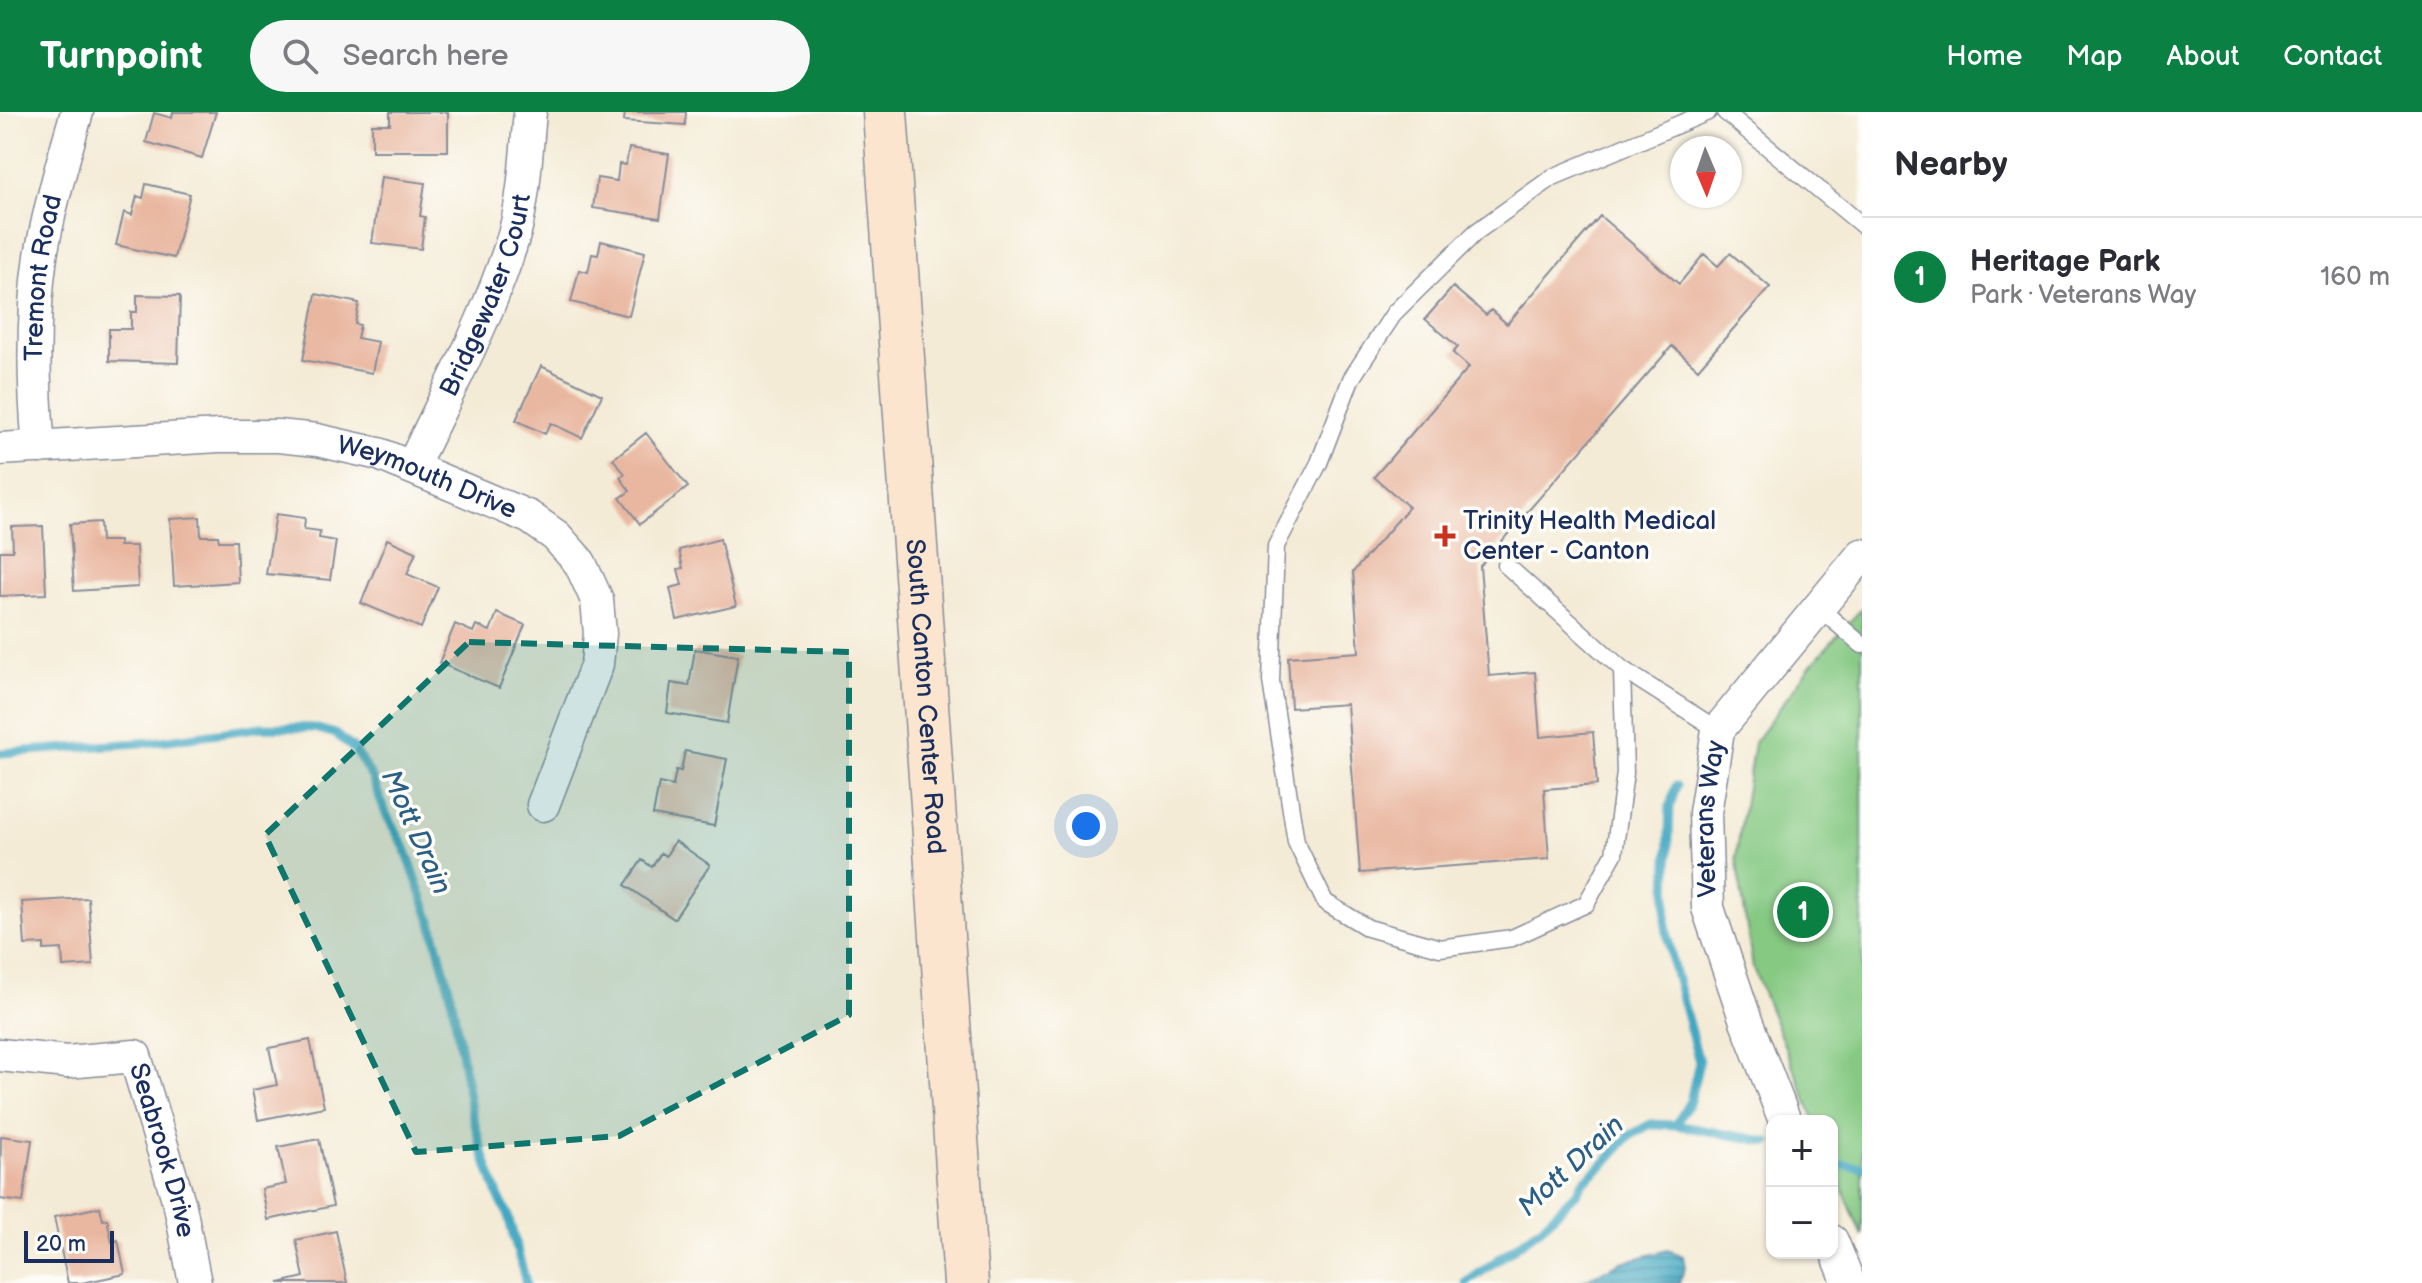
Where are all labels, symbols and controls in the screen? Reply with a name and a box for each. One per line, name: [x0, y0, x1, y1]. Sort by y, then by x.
search box: [250, 20, 810, 92]
text: Turnpoint: [40, 34, 202, 79]
icon: search: [278, 34, 322, 78]
text: Search here: [342, 38, 509, 74]
text: Home: [1946, 40, 2022, 73]
text: Map: [2066, 40, 2123, 73]
text: About: [2167, 40, 2239, 73]
text: Contact: [2283, 40, 2382, 73]
north arrow: [1670, 136, 1742, 208]
text: Nearby: [1894, 144, 2008, 185]
street label: Tremont Road: [19, 191, 69, 361]
street label: Bridgewater Court: [433, 192, 538, 401]
text: Heritage Park: [1970, 244, 2160, 280]
text: 1: [1915, 262, 1925, 293]
text: 160 m: [2320, 262, 2390, 293]
text: Park · Veterans Way: [1970, 280, 2196, 311]
street label: Weymouth Drive: [334, 430, 521, 526]
place label: Trinity Health Medical Center - Canton: [1463, 506, 1716, 567]
marker: Trinity Health Medical Center - Canton: [1434, 525, 1456, 547]
street label: South Canton Center Road: [899, 538, 952, 855]
street label: Veterans Way: [1689, 738, 1732, 898]
water label: Mott Drain: [374, 765, 458, 899]
your location: [1066, 806, 1106, 846]
pin: 1: [1777, 882, 1829, 942]
street label: Seabrook Drive: [123, 1060, 201, 1240]
water label: Mott Drain: [1511, 1109, 1631, 1223]
map controls: [1766, 1115, 1838, 1259]
button: +: [1766, 1115, 1838, 1187]
button: −: [1766, 1187, 1838, 1259]
scale bar: [24, 1227, 114, 1263]
text: 20 m: [36, 1231, 86, 1258]

